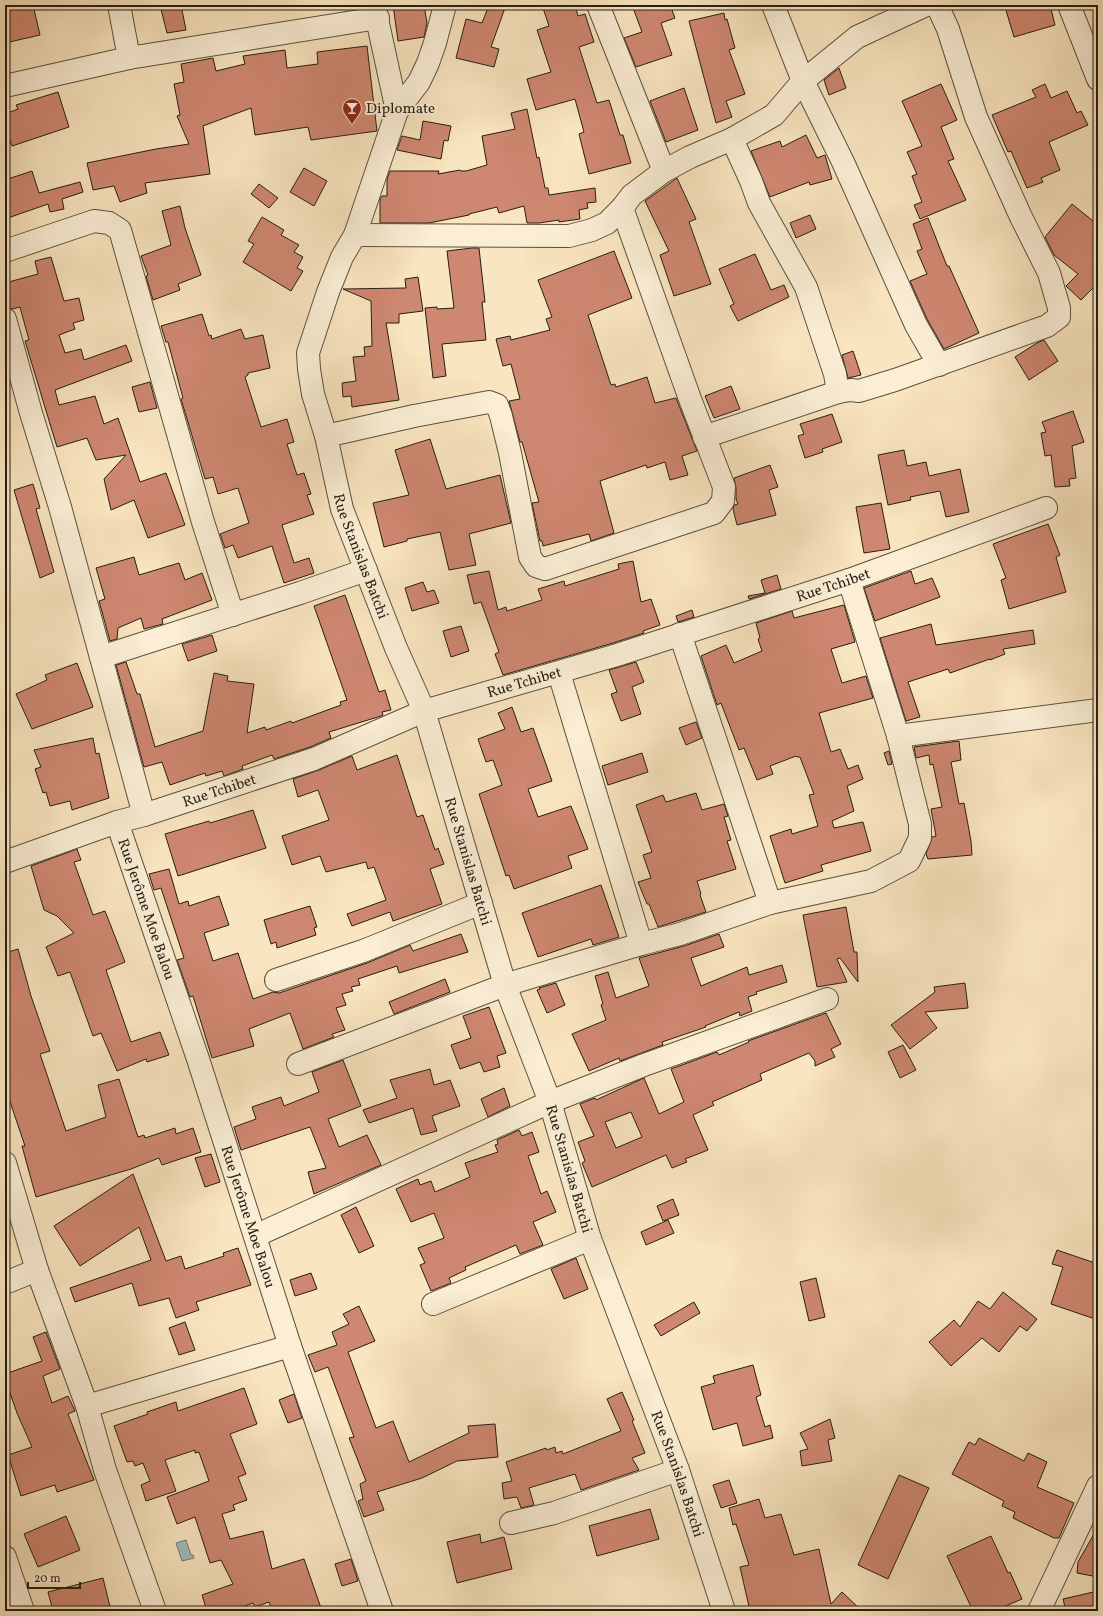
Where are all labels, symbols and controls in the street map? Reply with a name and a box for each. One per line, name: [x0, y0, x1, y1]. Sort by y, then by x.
bar icon: Diplomate: [341, 97, 363, 125]
place label: Diplomate: [366, 99, 435, 120]
street label: Rue Stanislas Batchi: [327, 492, 393, 622]
street label: Rue Tchibet: [794, 564, 873, 608]
street label: Rue Tchibet: [485, 663, 564, 704]
street label: Rue Tchibet: [180, 770, 259, 814]
street label: Rue Stanislas Batchi: [438, 795, 496, 928]
street label: Rue Jerôme Moe Balou: [111, 836, 179, 983]
street label: Rue Stanislas Batchi: [539, 1103, 597, 1236]
street label: Rue Jerôme Moe Balou: [214, 1143, 280, 1291]
street label: Rue Stanislas Batchi: [644, 1408, 708, 1540]
scale bar: [28, 1564, 80, 1590]
text: 20 m: [34, 1571, 61, 1587]

